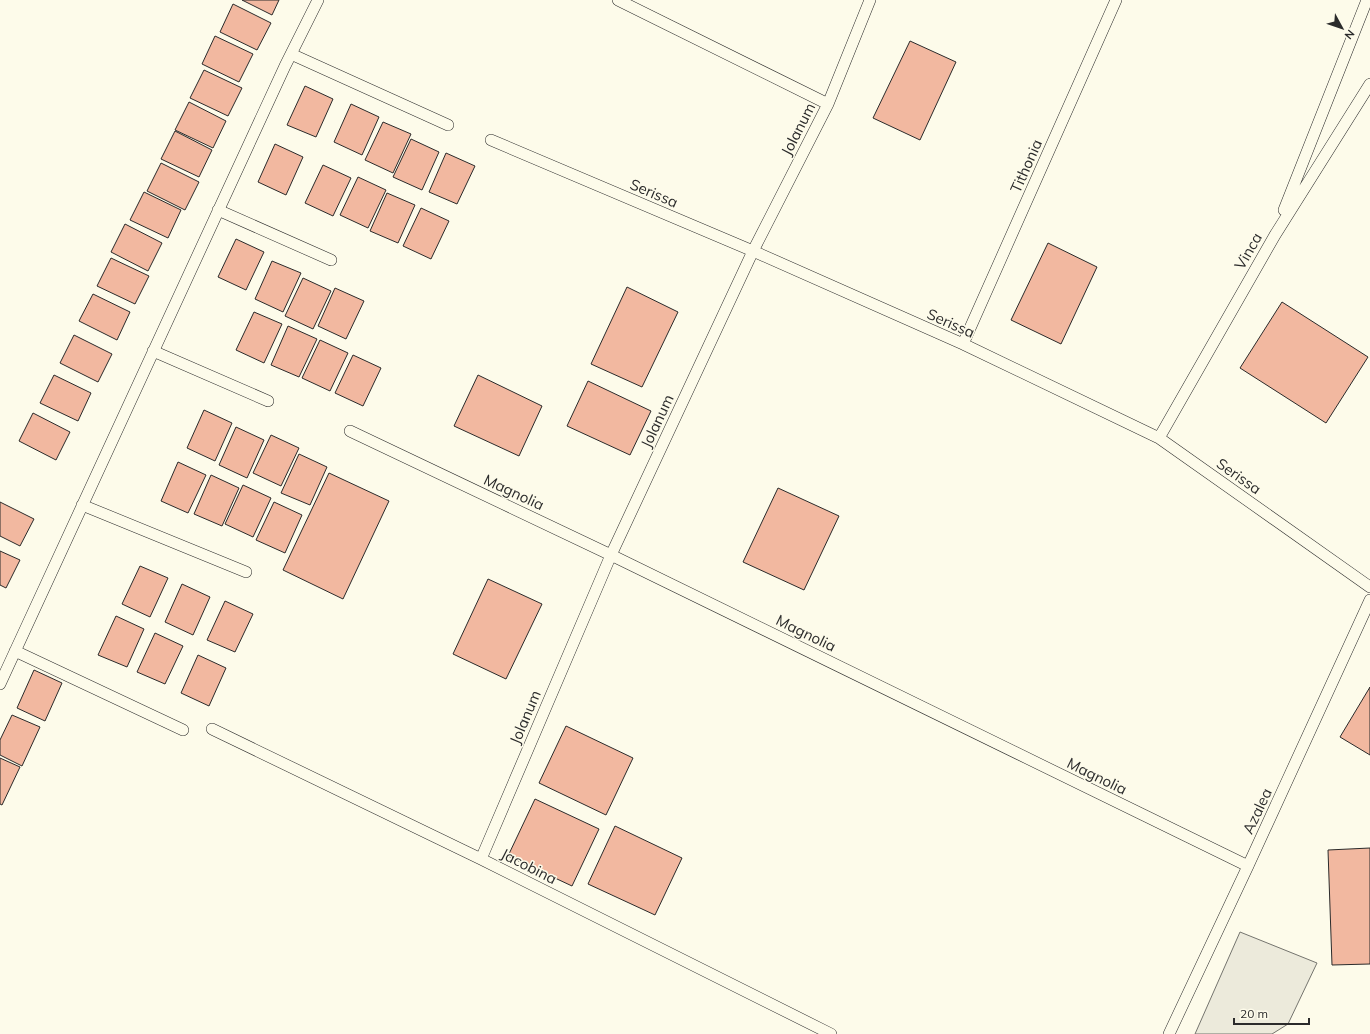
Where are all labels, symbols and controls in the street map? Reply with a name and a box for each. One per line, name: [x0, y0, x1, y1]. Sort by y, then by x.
north arrow: [1322, 8, 1362, 48]
text: N: [1342, 27, 1358, 42]
street label: Jolanum: [777, 99, 819, 159]
street label: Tithonia: [1006, 136, 1046, 196]
street label: Serissa: [627, 174, 681, 212]
street label: Vinca: [1230, 229, 1266, 273]
street label: Serissa: [924, 304, 978, 342]
street label: Jolanum: [636, 391, 678, 451]
street label: Serissa: [1213, 454, 1265, 498]
street label: Magnolia: [481, 470, 547, 514]
street label: Magnolia: [773, 610, 839, 656]
street label: Jolanum: [505, 687, 545, 747]
street label: Magnolia: [1064, 753, 1130, 799]
street label: Azalea: [1238, 785, 1276, 837]
street label: Jacobina: [498, 844, 560, 888]
scale bar: [1234, 1000, 1309, 1026]
text: 20 m: [1240, 1006, 1268, 1021]

